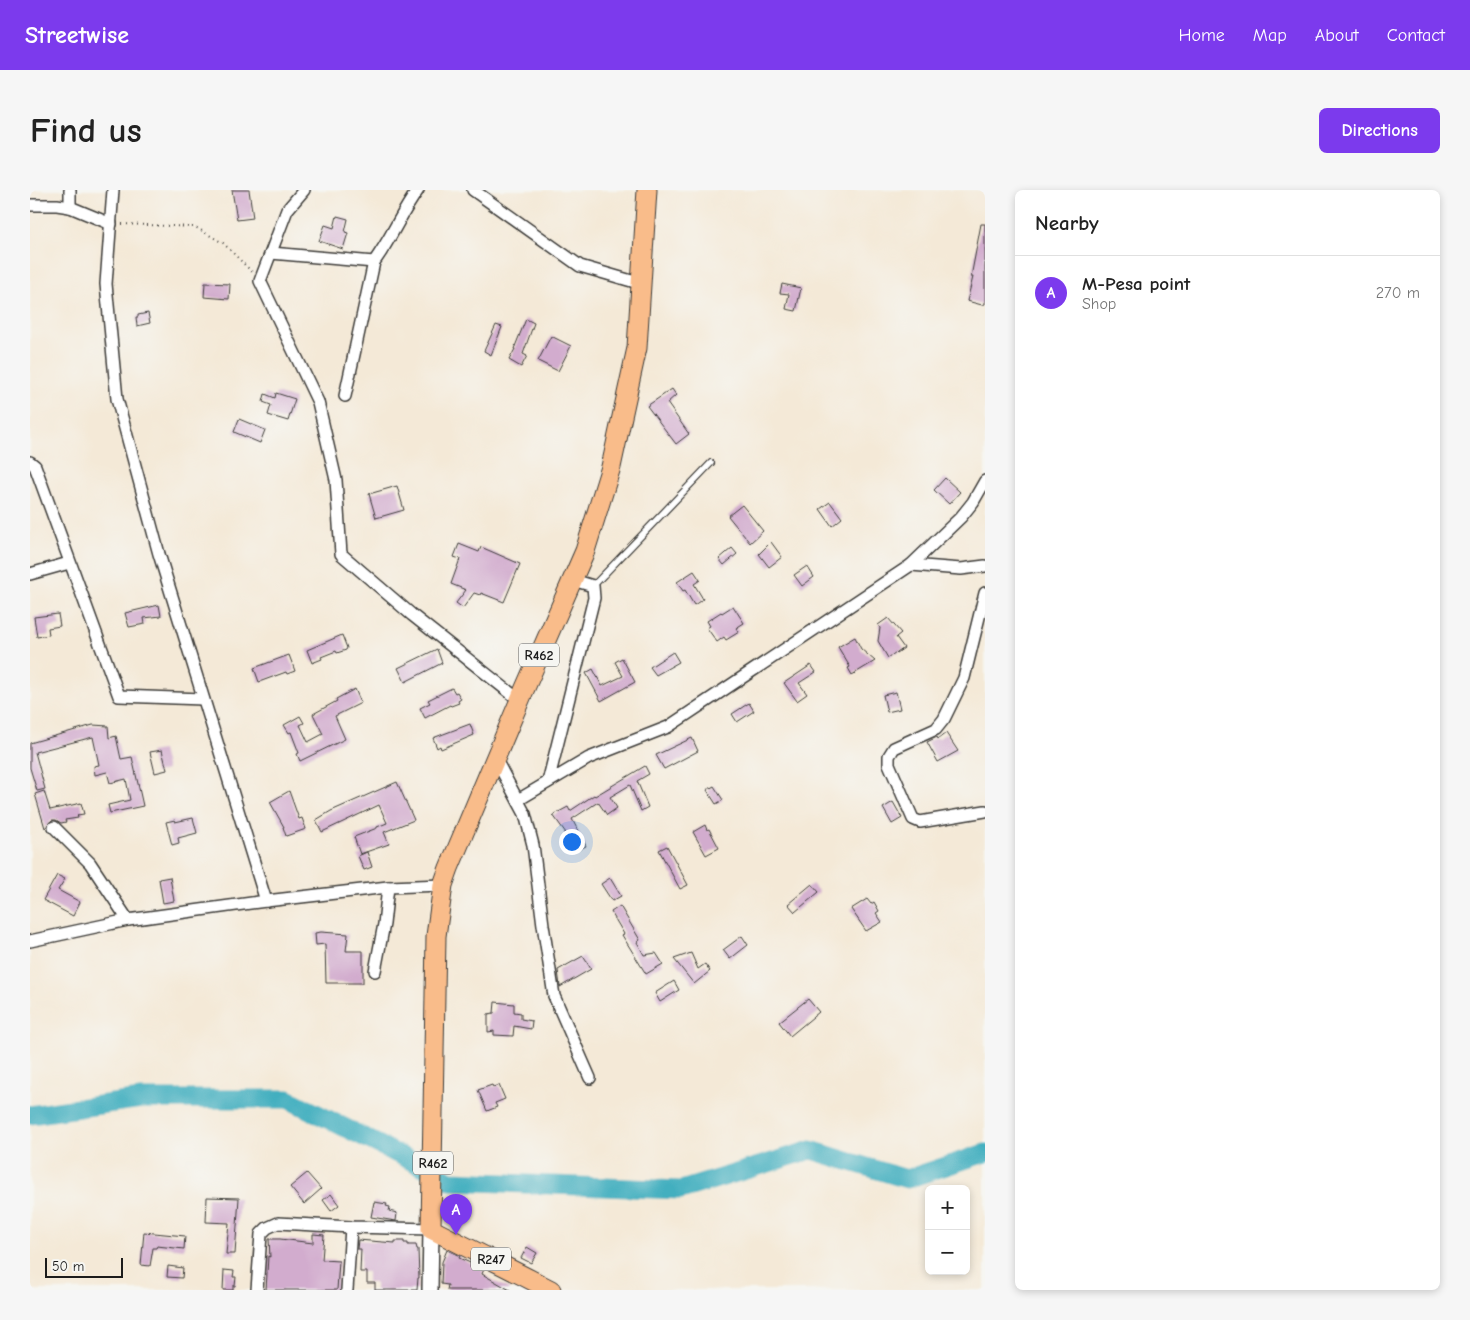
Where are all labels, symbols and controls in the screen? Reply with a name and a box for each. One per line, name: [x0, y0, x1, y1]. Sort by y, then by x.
text: Streetwise: [25, 21, 129, 49]
text: Home: [1178, 25, 1225, 46]
text: Map: [1253, 25, 1287, 46]
text: About: [1315, 25, 1359, 46]
text: Contact: [1387, 25, 1445, 46]
button: Directions: [1319, 108, 1440, 153]
text: Find us: [30, 110, 142, 151]
text: Nearby: [1035, 211, 1099, 235]
text: M-Pesa point: [1082, 273, 1190, 295]
text: A: [1047, 284, 1055, 302]
text: 270 m: [1376, 284, 1420, 302]
text: Shop: [1082, 295, 1116, 313]
road number: R462: [519, 644, 559, 666]
your location: [559, 829, 585, 855]
road number: R462: [413, 1151, 453, 1174]
map controls: [925, 1185, 970, 1275]
button: +: [925, 1185, 970, 1230]
pin: A: [440, 1194, 472, 1235]
button: −: [925, 1230, 970, 1275]
road number: R247: [471, 1248, 511, 1270]
scale bar: [45, 1255, 122, 1278]
text: 50 m: [52, 1258, 84, 1275]

